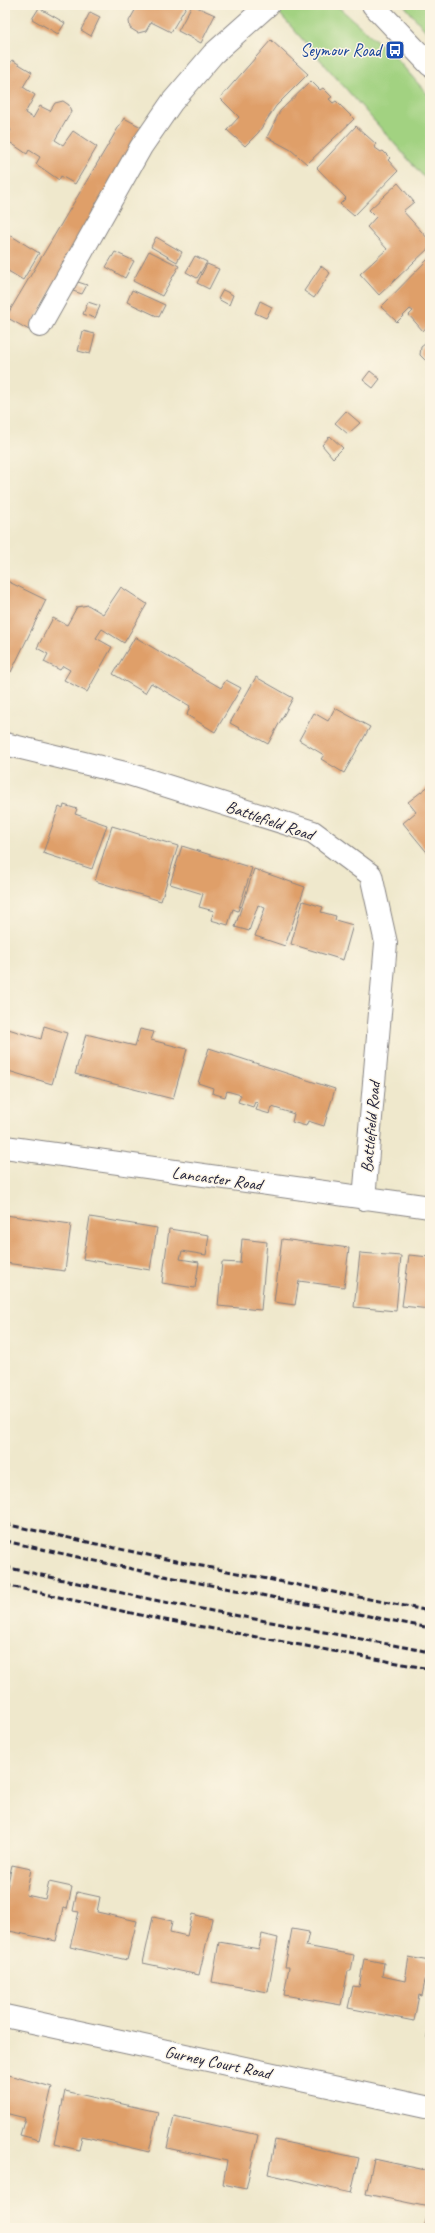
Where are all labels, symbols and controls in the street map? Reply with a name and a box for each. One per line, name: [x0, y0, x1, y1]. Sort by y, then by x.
bus stop icon: Seymour Road: [384, 39, 406, 61]
place label: Seymour Road: [300, 40, 383, 61]
street label: Battlefield Road: [223, 796, 319, 846]
street label: Battlefield Road: [356, 1078, 385, 1173]
street label: Lancaster Road: [171, 1162, 266, 1196]
street label: Gurney Court Road: [163, 2041, 275, 2084]

